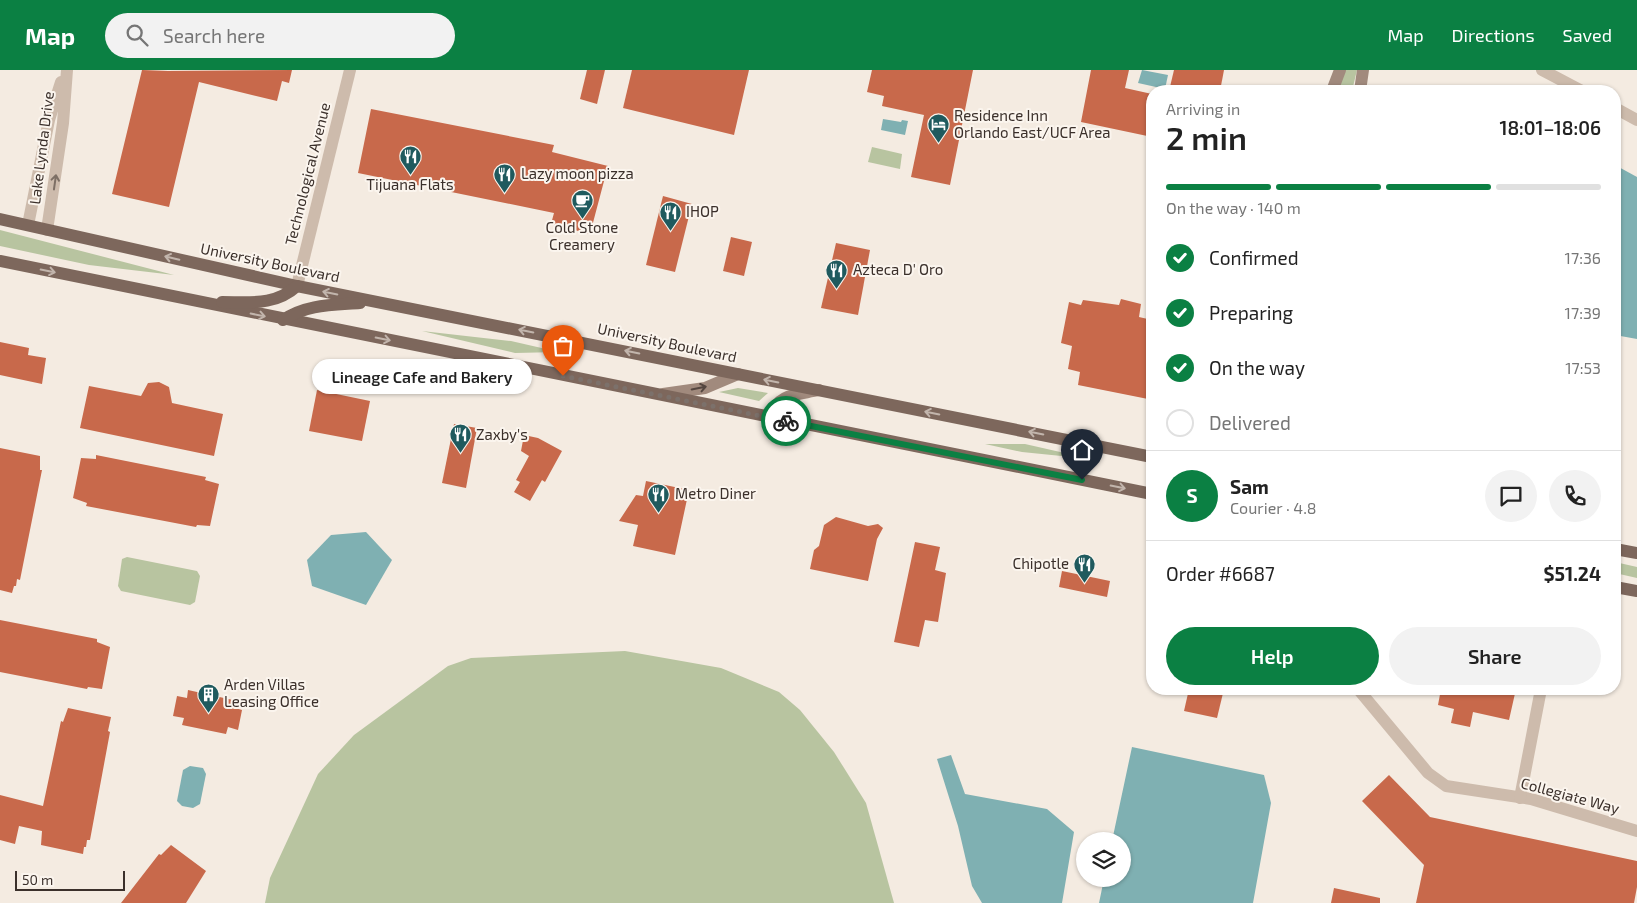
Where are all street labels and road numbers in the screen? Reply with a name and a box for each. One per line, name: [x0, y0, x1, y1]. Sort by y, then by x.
street label: Lake Lynda Drive: [25, 90, 57, 205]
street label: Technological Avenue: [281, 101, 333, 247]
street label: University Boulevard: [199, 238, 341, 286]
street label: University Boulevard: [596, 318, 738, 366]
street label: Collegiate Way: [1519, 773, 1622, 817]

